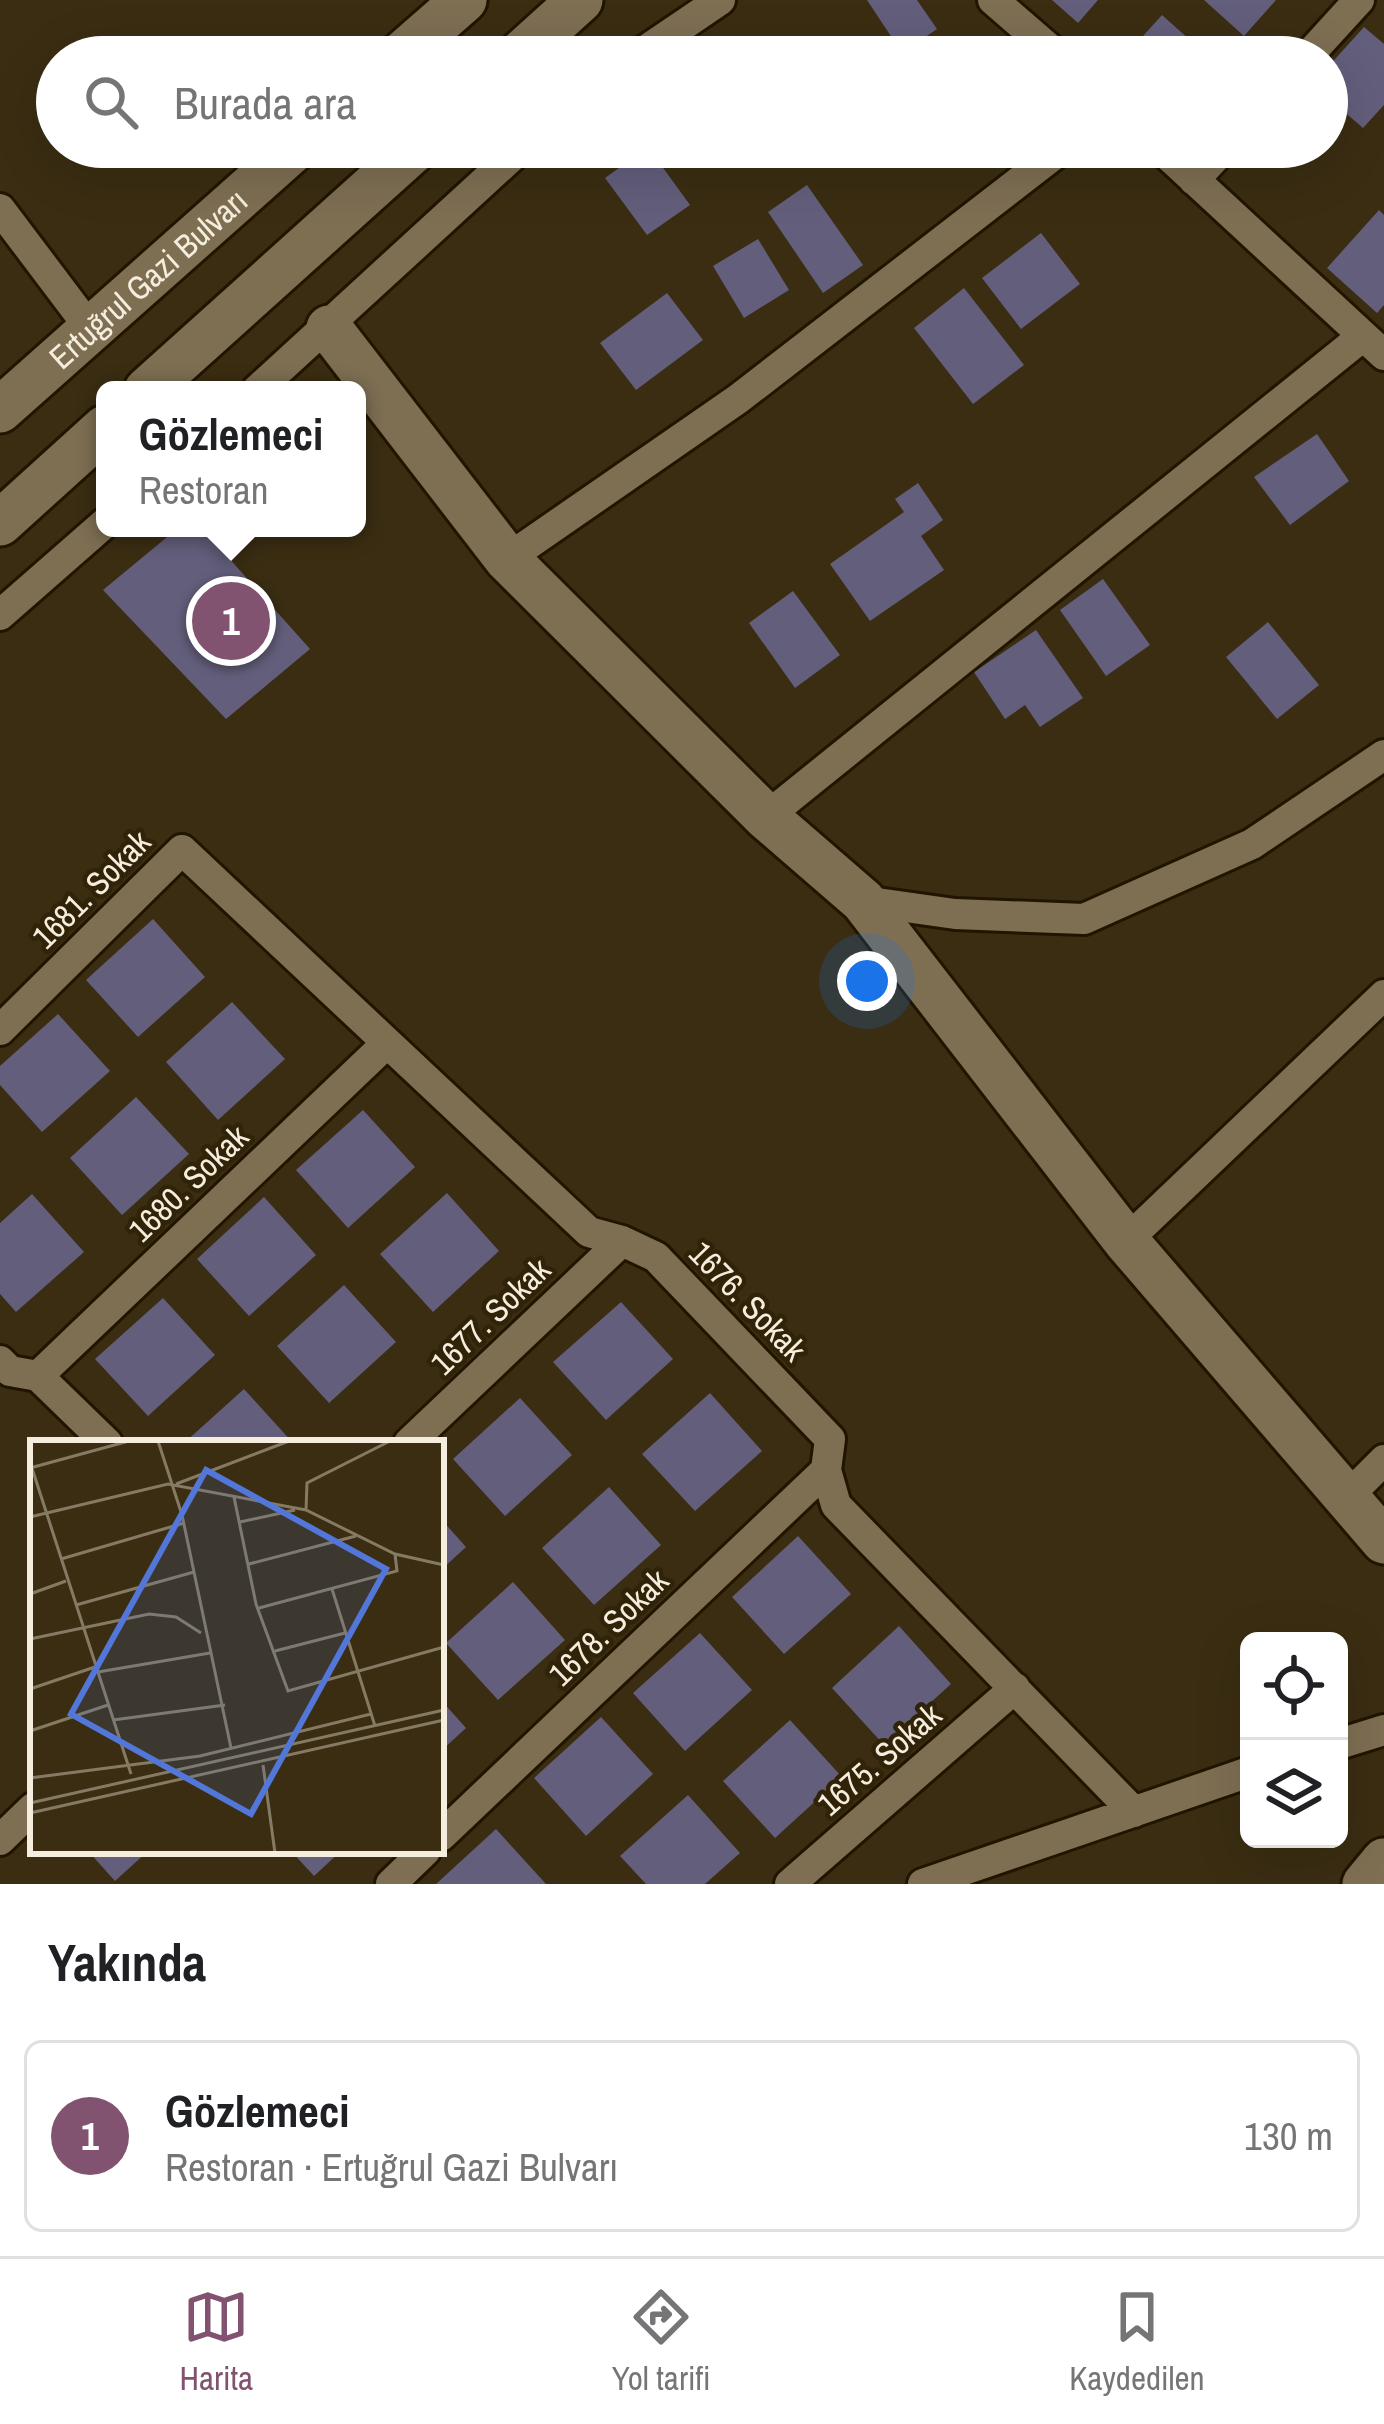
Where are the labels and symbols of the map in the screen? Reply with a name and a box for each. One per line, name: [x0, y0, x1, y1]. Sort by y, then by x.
street label: Ertuğrul Gazi Bulvarı: [39, 179, 257, 378]
pin: 1: [192, 576, 270, 666]
street label: 1681. Sokak: [22, 820, 160, 958]
your location: [837, 951, 897, 1011]
street label: 1680. Sokak: [119, 1115, 258, 1251]
street label: 1676. Sokak: [680, 1232, 816, 1371]
street label: 1677. Sokak: [421, 1248, 560, 1384]
inset map: [30, 1440, 444, 1854]
street label: 1678. Sokak: [539, 1559, 678, 1695]
street label: 1675. Sokak: [808, 1693, 951, 1825]

